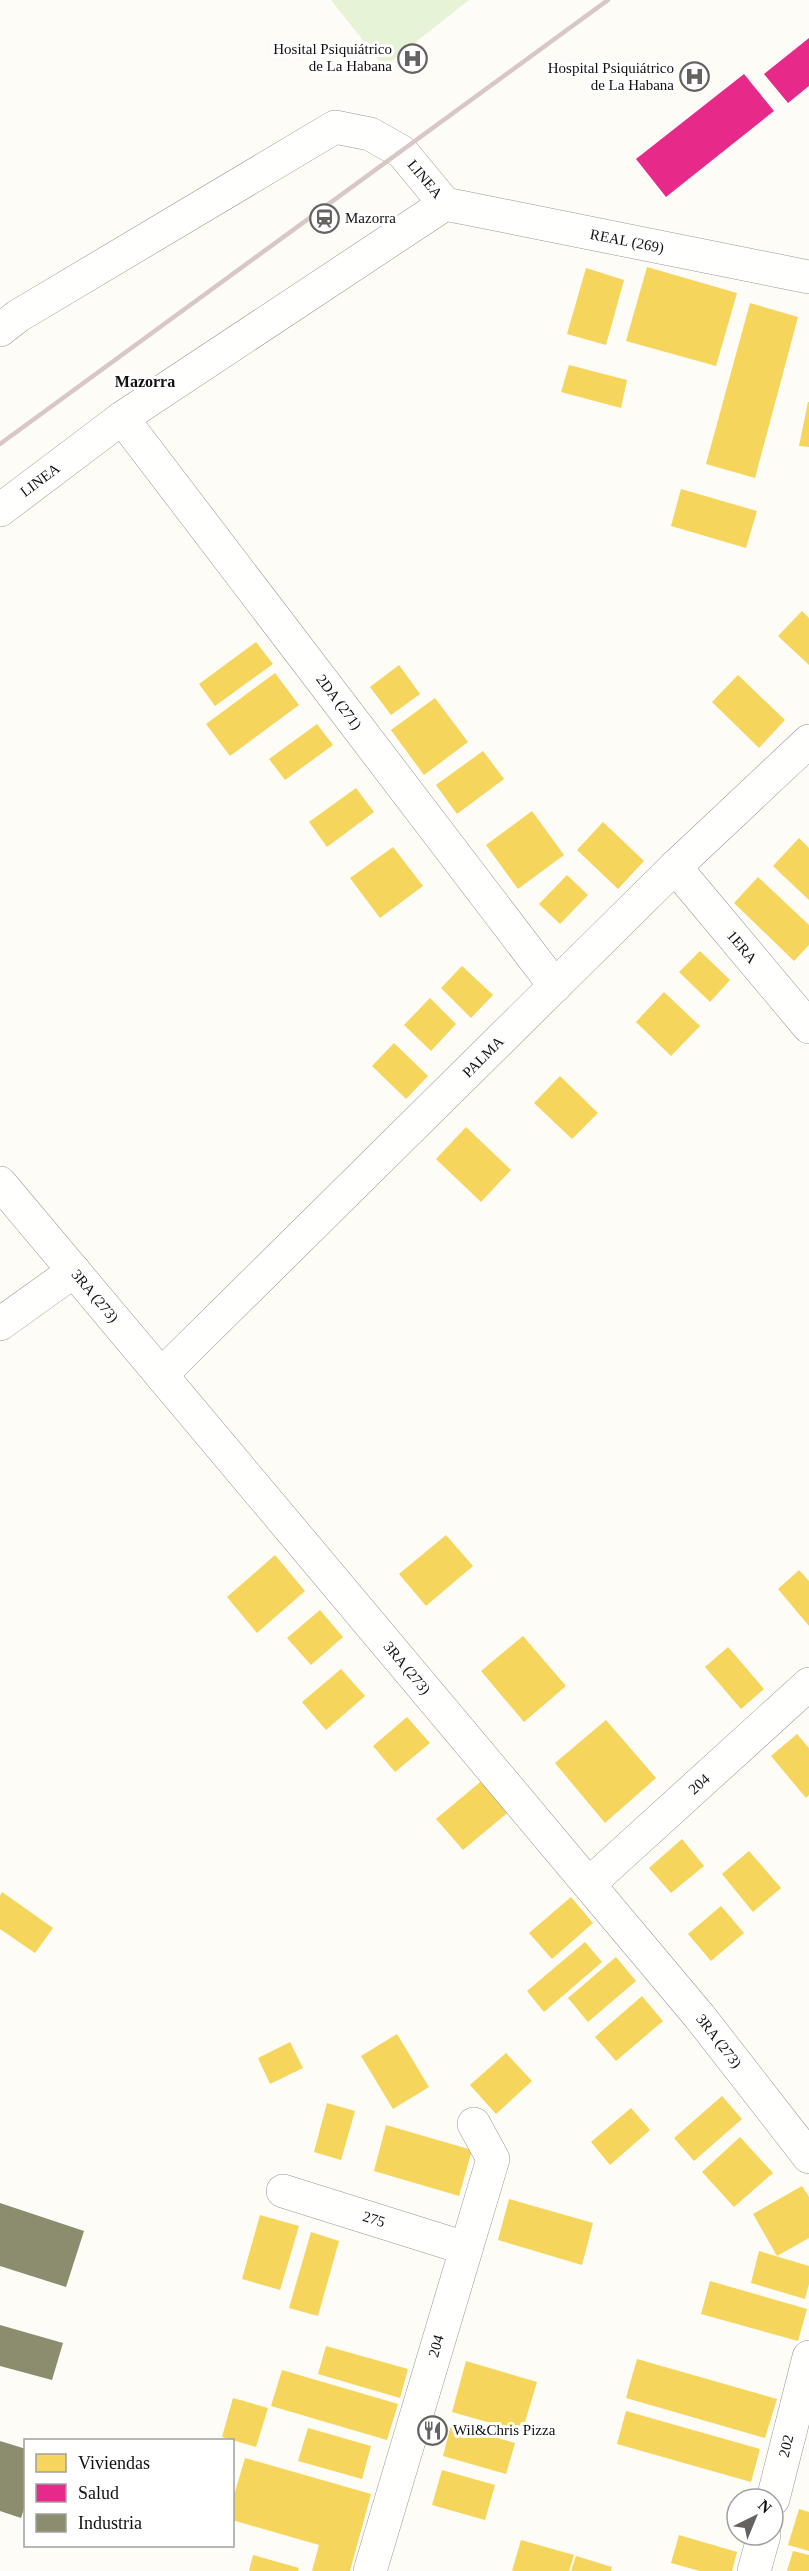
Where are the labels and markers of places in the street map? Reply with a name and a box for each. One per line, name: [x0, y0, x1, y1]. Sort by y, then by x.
place label: Hosital Psiquiátrico de La Habana: [273, 41, 392, 74]
hospital icon: Hosital Psiquiátrico de La Habana: [397, 42, 429, 74]
place label: Hospital Psiquiátrico de La Habana: [548, 60, 674, 93]
hospital icon: Hospital Psiquiátrico de La Habana: [679, 61, 711, 93]
station icon: Mazorra: [308, 202, 340, 234]
place label: Mazorra: [345, 210, 396, 226]
restaurant icon: Wil&Chris Pizza: [416, 2414, 448, 2446]
place label: Wil&Chris Pizza: [453, 2422, 556, 2438]

